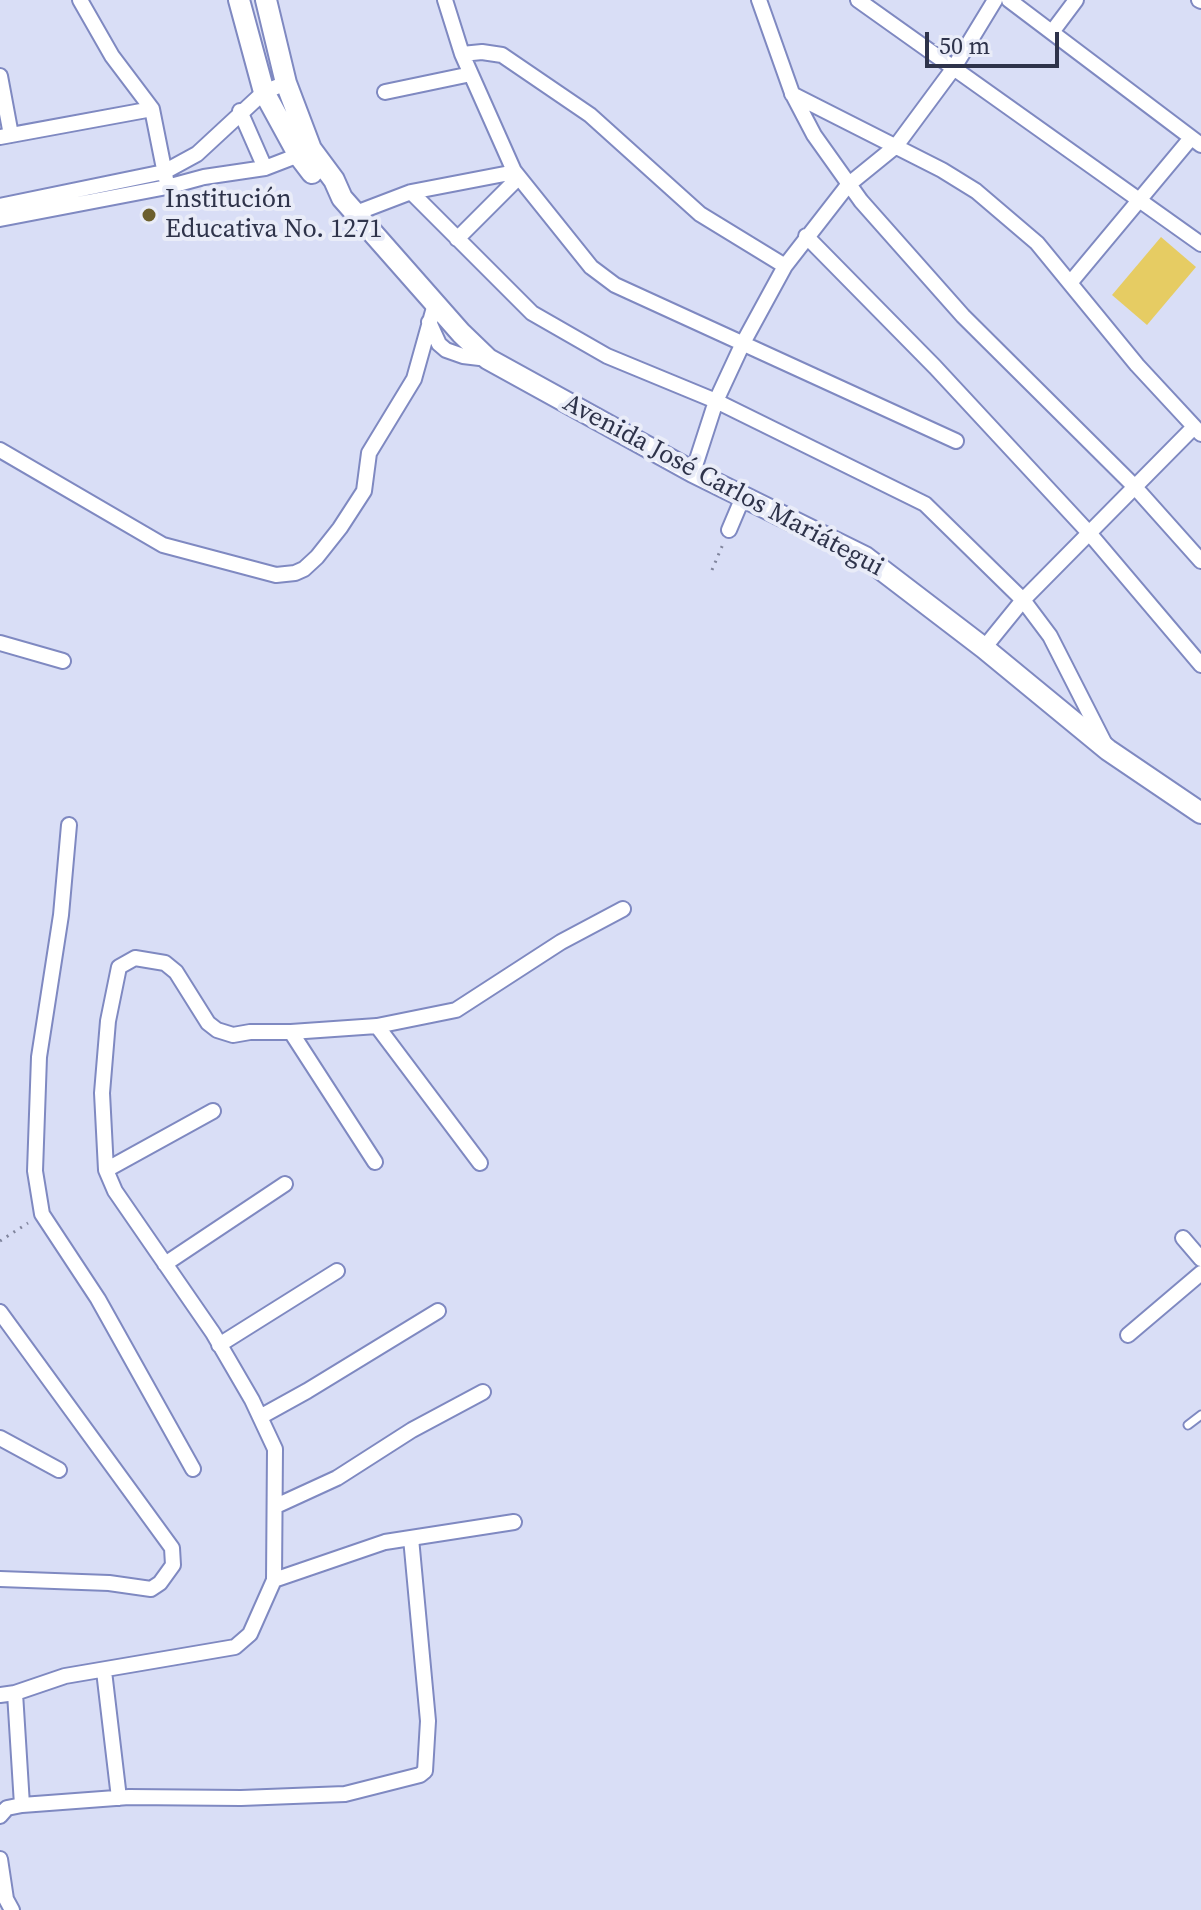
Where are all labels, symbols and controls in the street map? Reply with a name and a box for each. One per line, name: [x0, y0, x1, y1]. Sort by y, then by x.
scale bar: [929, 16, 1063, 66]
text: 50 m: [939, 29, 990, 62]
place label: Institución Educativa No. 1271: [165, 184, 382, 246]
marker: Institución Educativa No. 1271: [140, 206, 158, 224]
street label: Avenida José Carlos Mariátegui: [557, 388, 889, 584]

